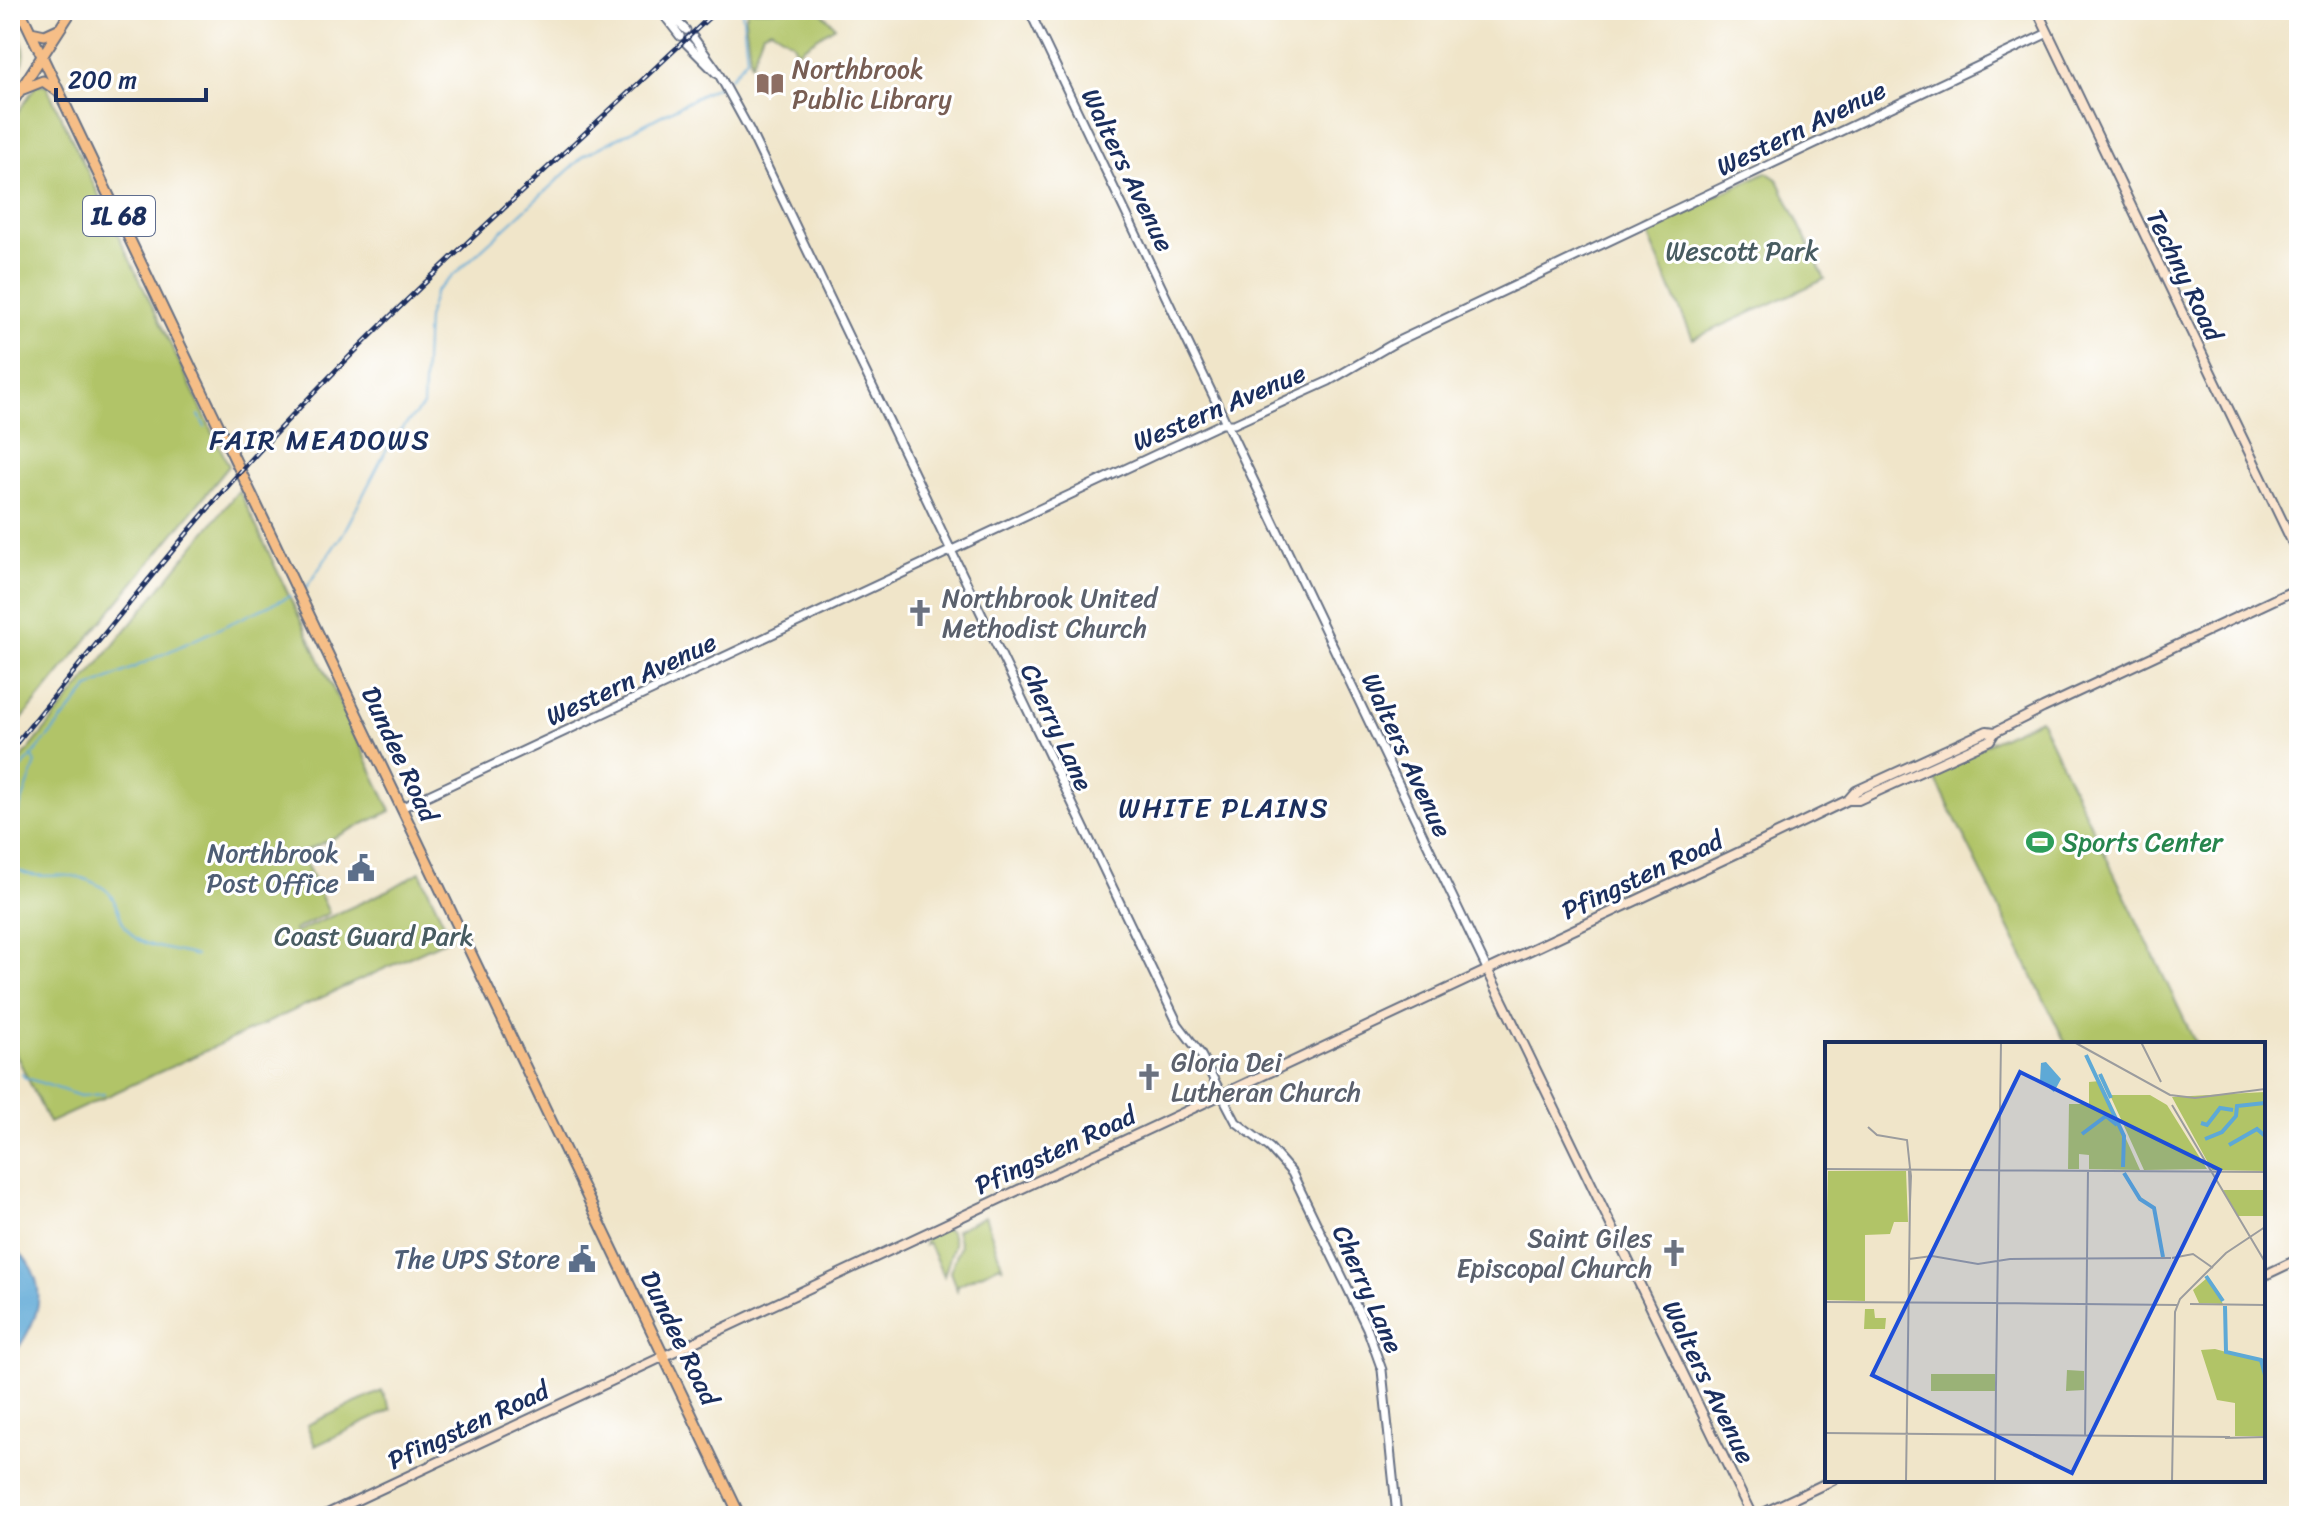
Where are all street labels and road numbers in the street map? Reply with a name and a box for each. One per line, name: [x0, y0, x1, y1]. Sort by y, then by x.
street label: Western Avenue: [1708, 67, 1894, 189]
street label: Walters Avenue: [1068, 80, 1188, 260]
road number: IL 68: [83, 196, 155, 236]
street label: Techny Road: [2133, 201, 2238, 351]
street label: Western Avenue: [1125, 350, 1313, 464]
street label: Western Avenue: [538, 619, 724, 739]
street label: Cherry Lane: [1007, 655, 1107, 799]
street label: Walters Avenue: [1349, 665, 1465, 845]
street label: Dundee Road: [348, 678, 453, 832]
street label: Pfingsten Road: [1553, 816, 1733, 933]
street label: Pfingsten Road: [966, 1091, 1146, 1208]
street label: Cherry Lane: [1319, 1217, 1417, 1361]
street label: Dundee Road: [627, 1262, 734, 1416]
street label: Walters Avenue: [1649, 1292, 1769, 1472]
street label: Pfingsten Road: [379, 1366, 559, 1483]

